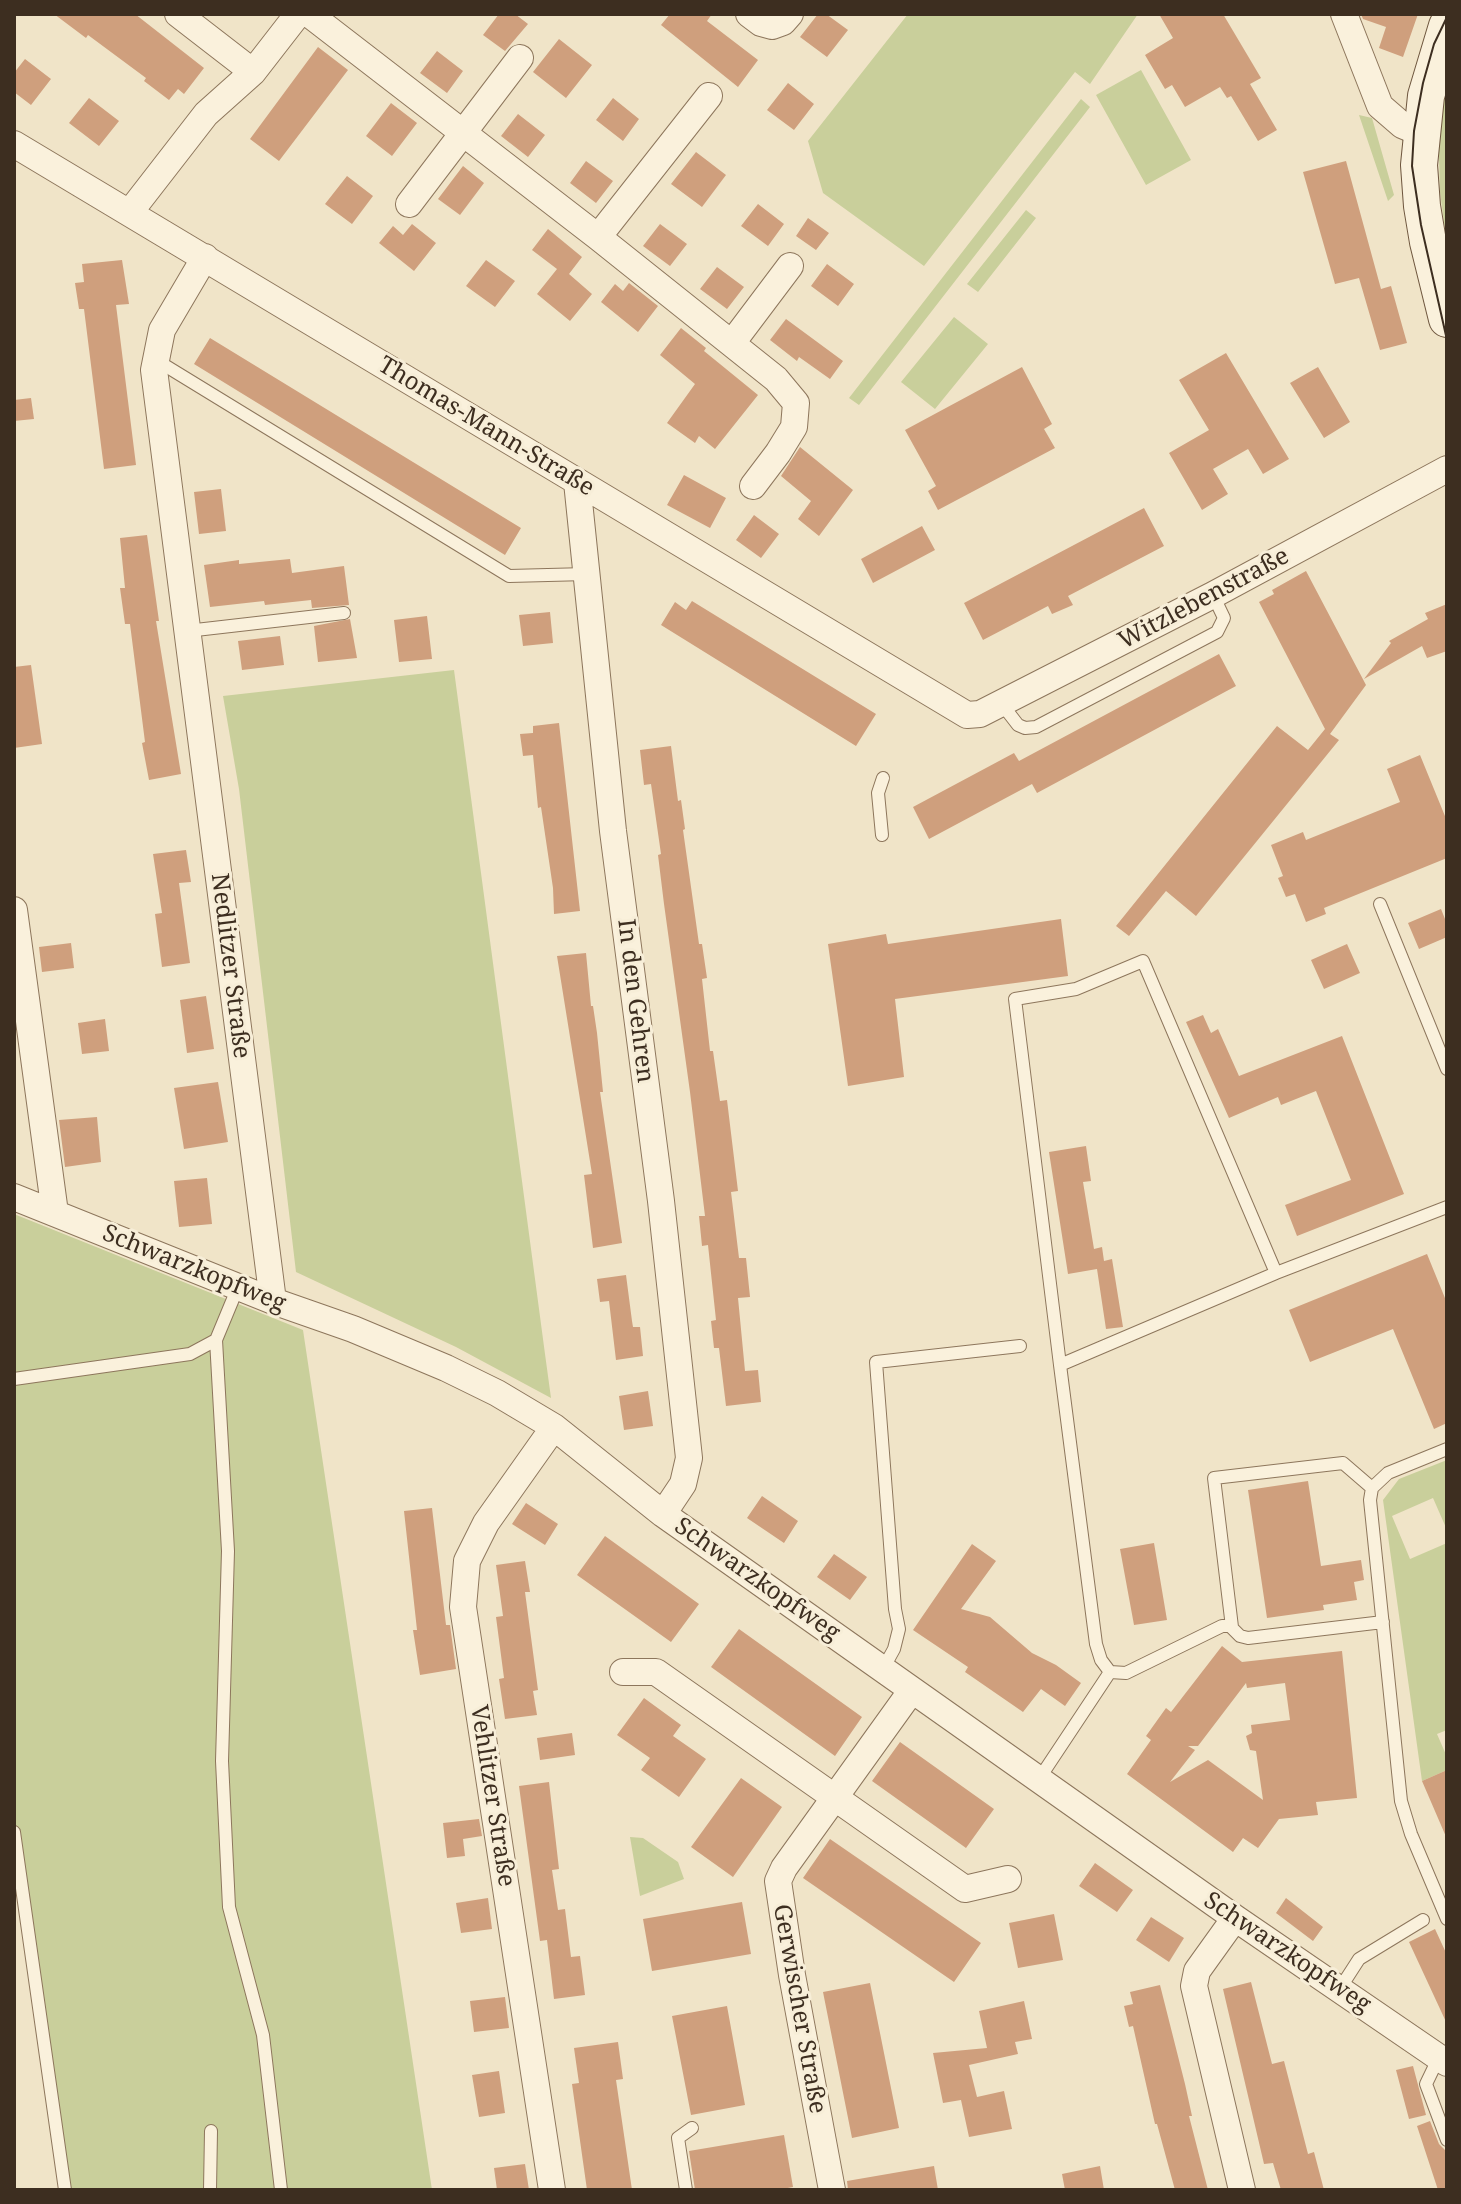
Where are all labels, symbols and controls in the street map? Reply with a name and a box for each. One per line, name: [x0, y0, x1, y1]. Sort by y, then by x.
street label: Thomas-Mann-Straße: [373, 351, 599, 503]
street label: Witzlebenstraße: [1114, 542, 1294, 656]
street label: Nedlitzer Straße: [204, 872, 256, 1060]
street label: In den Gehren: [611, 918, 659, 1084]
street label: Schwarzkopfweg: [98, 1219, 290, 1319]
street label: Schwarzkopfweg: [669, 1512, 845, 1648]
street label: Vehlitzer Straße: [463, 1703, 521, 1889]
street label: Schwarzkopfweg: [1198, 1886, 1376, 2020]
street label: Gerwischer Straße: [766, 1902, 832, 2116]

